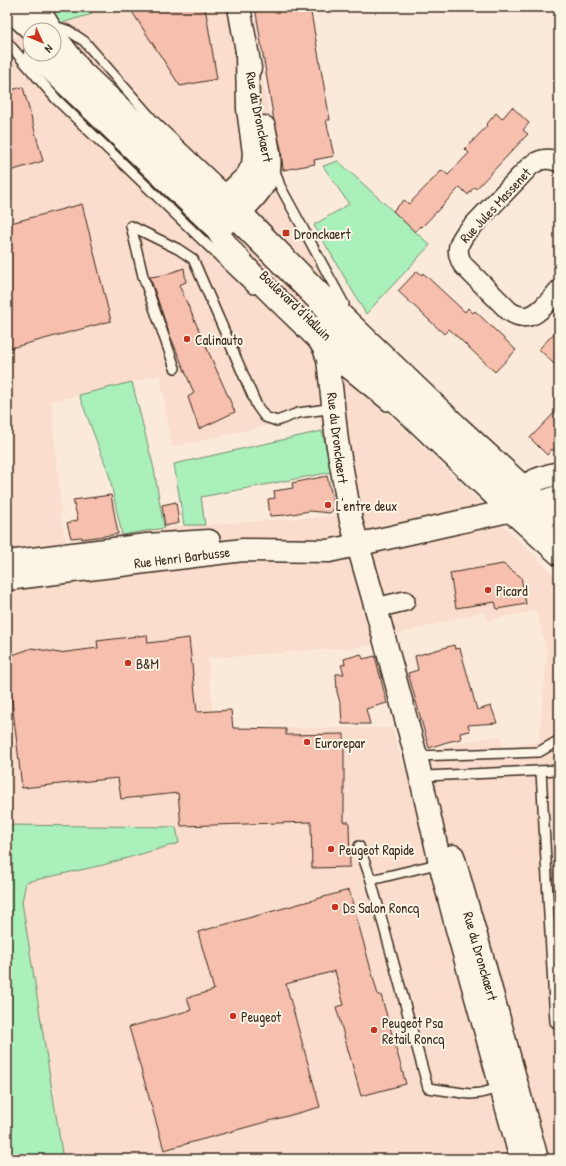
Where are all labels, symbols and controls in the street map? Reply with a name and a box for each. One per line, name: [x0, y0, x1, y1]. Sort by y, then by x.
north arrow: [22, 22, 62, 62]
text: N: [42, 42, 56, 56]
street label: Rue du Dronckaert: [242, 70, 278, 164]
street label: Rue Jules Massenet: [455, 163, 535, 247]
place label: Dronckaert: [294, 224, 351, 243]
marker: Dronckaert: [281, 228, 291, 238]
street label: Boulevard d'Halluin: [256, 266, 336, 344]
place label: Calinauto: [195, 330, 243, 349]
marker: Calinauto: [182, 334, 192, 344]
street label: Rue du Dronckaert: [323, 391, 353, 485]
place label: L'entre deux: [336, 496, 397, 515]
marker: L'entre deux: [323, 500, 333, 510]
street label: Rue Henri Barbusse: [133, 542, 232, 572]
place label: Picard: [496, 581, 528, 600]
marker: Picard: [483, 585, 493, 595]
place label: B&M: [136, 654, 159, 673]
marker: B&M: [123, 658, 133, 668]
place label: Eurorepar: [315, 733, 366, 753]
marker: Eurorepar: [302, 737, 312, 747]
place label: Peugeot Rapide: [339, 840, 415, 860]
marker: Peugeot Rapide: [326, 844, 336, 854]
place label: Ds Salon Roncq: [343, 898, 420, 918]
marker: Ds Salon Roncq: [330, 902, 340, 912]
street label: Rue du Dronckaert: [459, 909, 503, 1003]
place label: Peugeot: [241, 1007, 281, 1027]
marker: Peugeot: [228, 1011, 238, 1021]
place label: Peugeot Psa Retail Roncq: [382, 1013, 445, 1049]
marker: Peugeot Psa Retail Roncq: [369, 1025, 379, 1035]

